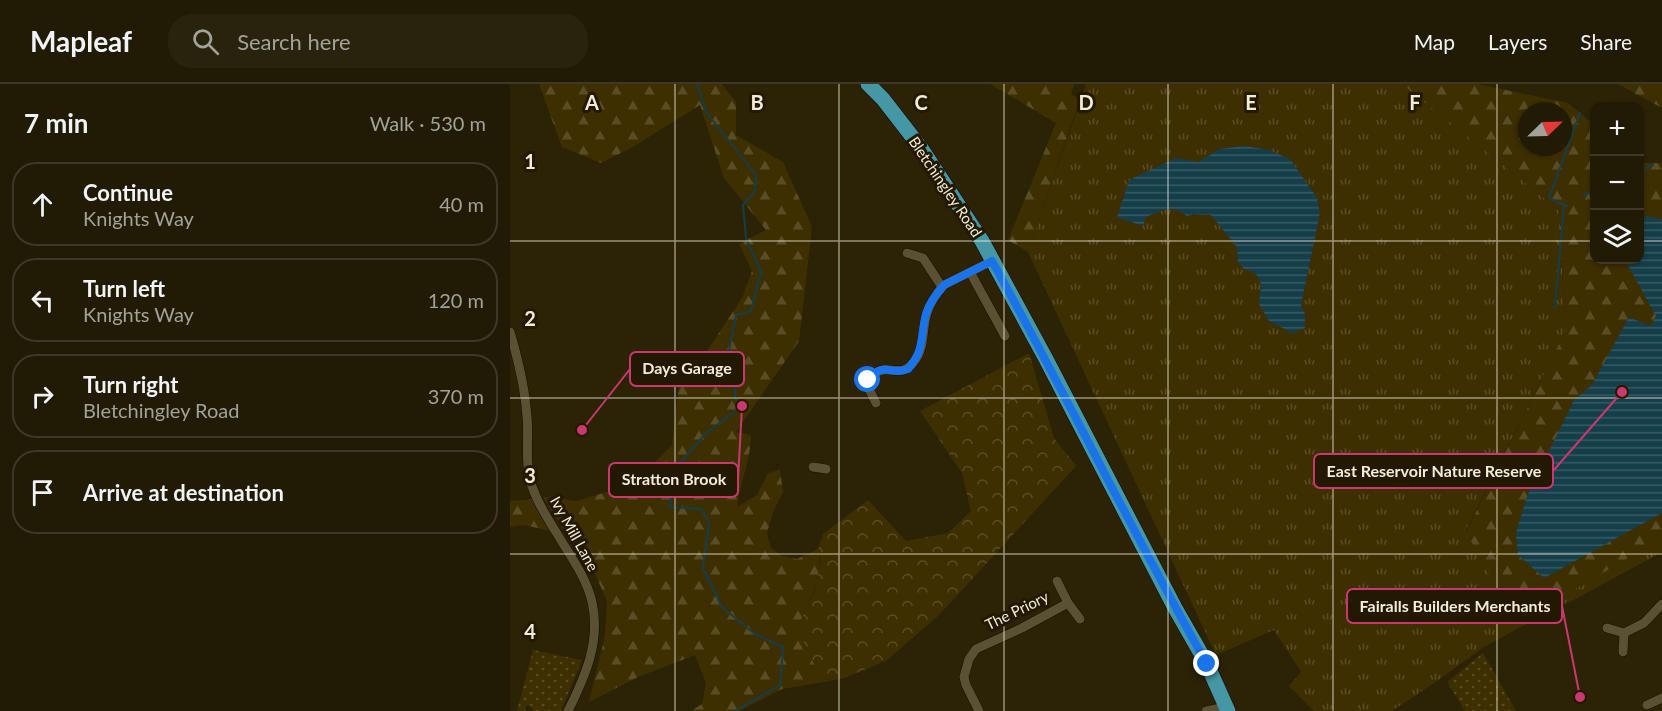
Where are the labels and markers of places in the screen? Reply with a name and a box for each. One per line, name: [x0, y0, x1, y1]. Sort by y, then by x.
callout: Days Garage: [630, 352, 744, 386]
callout: East Reservoir Nature Reserve: [1314, 454, 1553, 488]
callout: Stratton Brook: [609, 463, 738, 497]
callout: Fairalls Builders Merchants: [1347, 589, 1562, 623]

